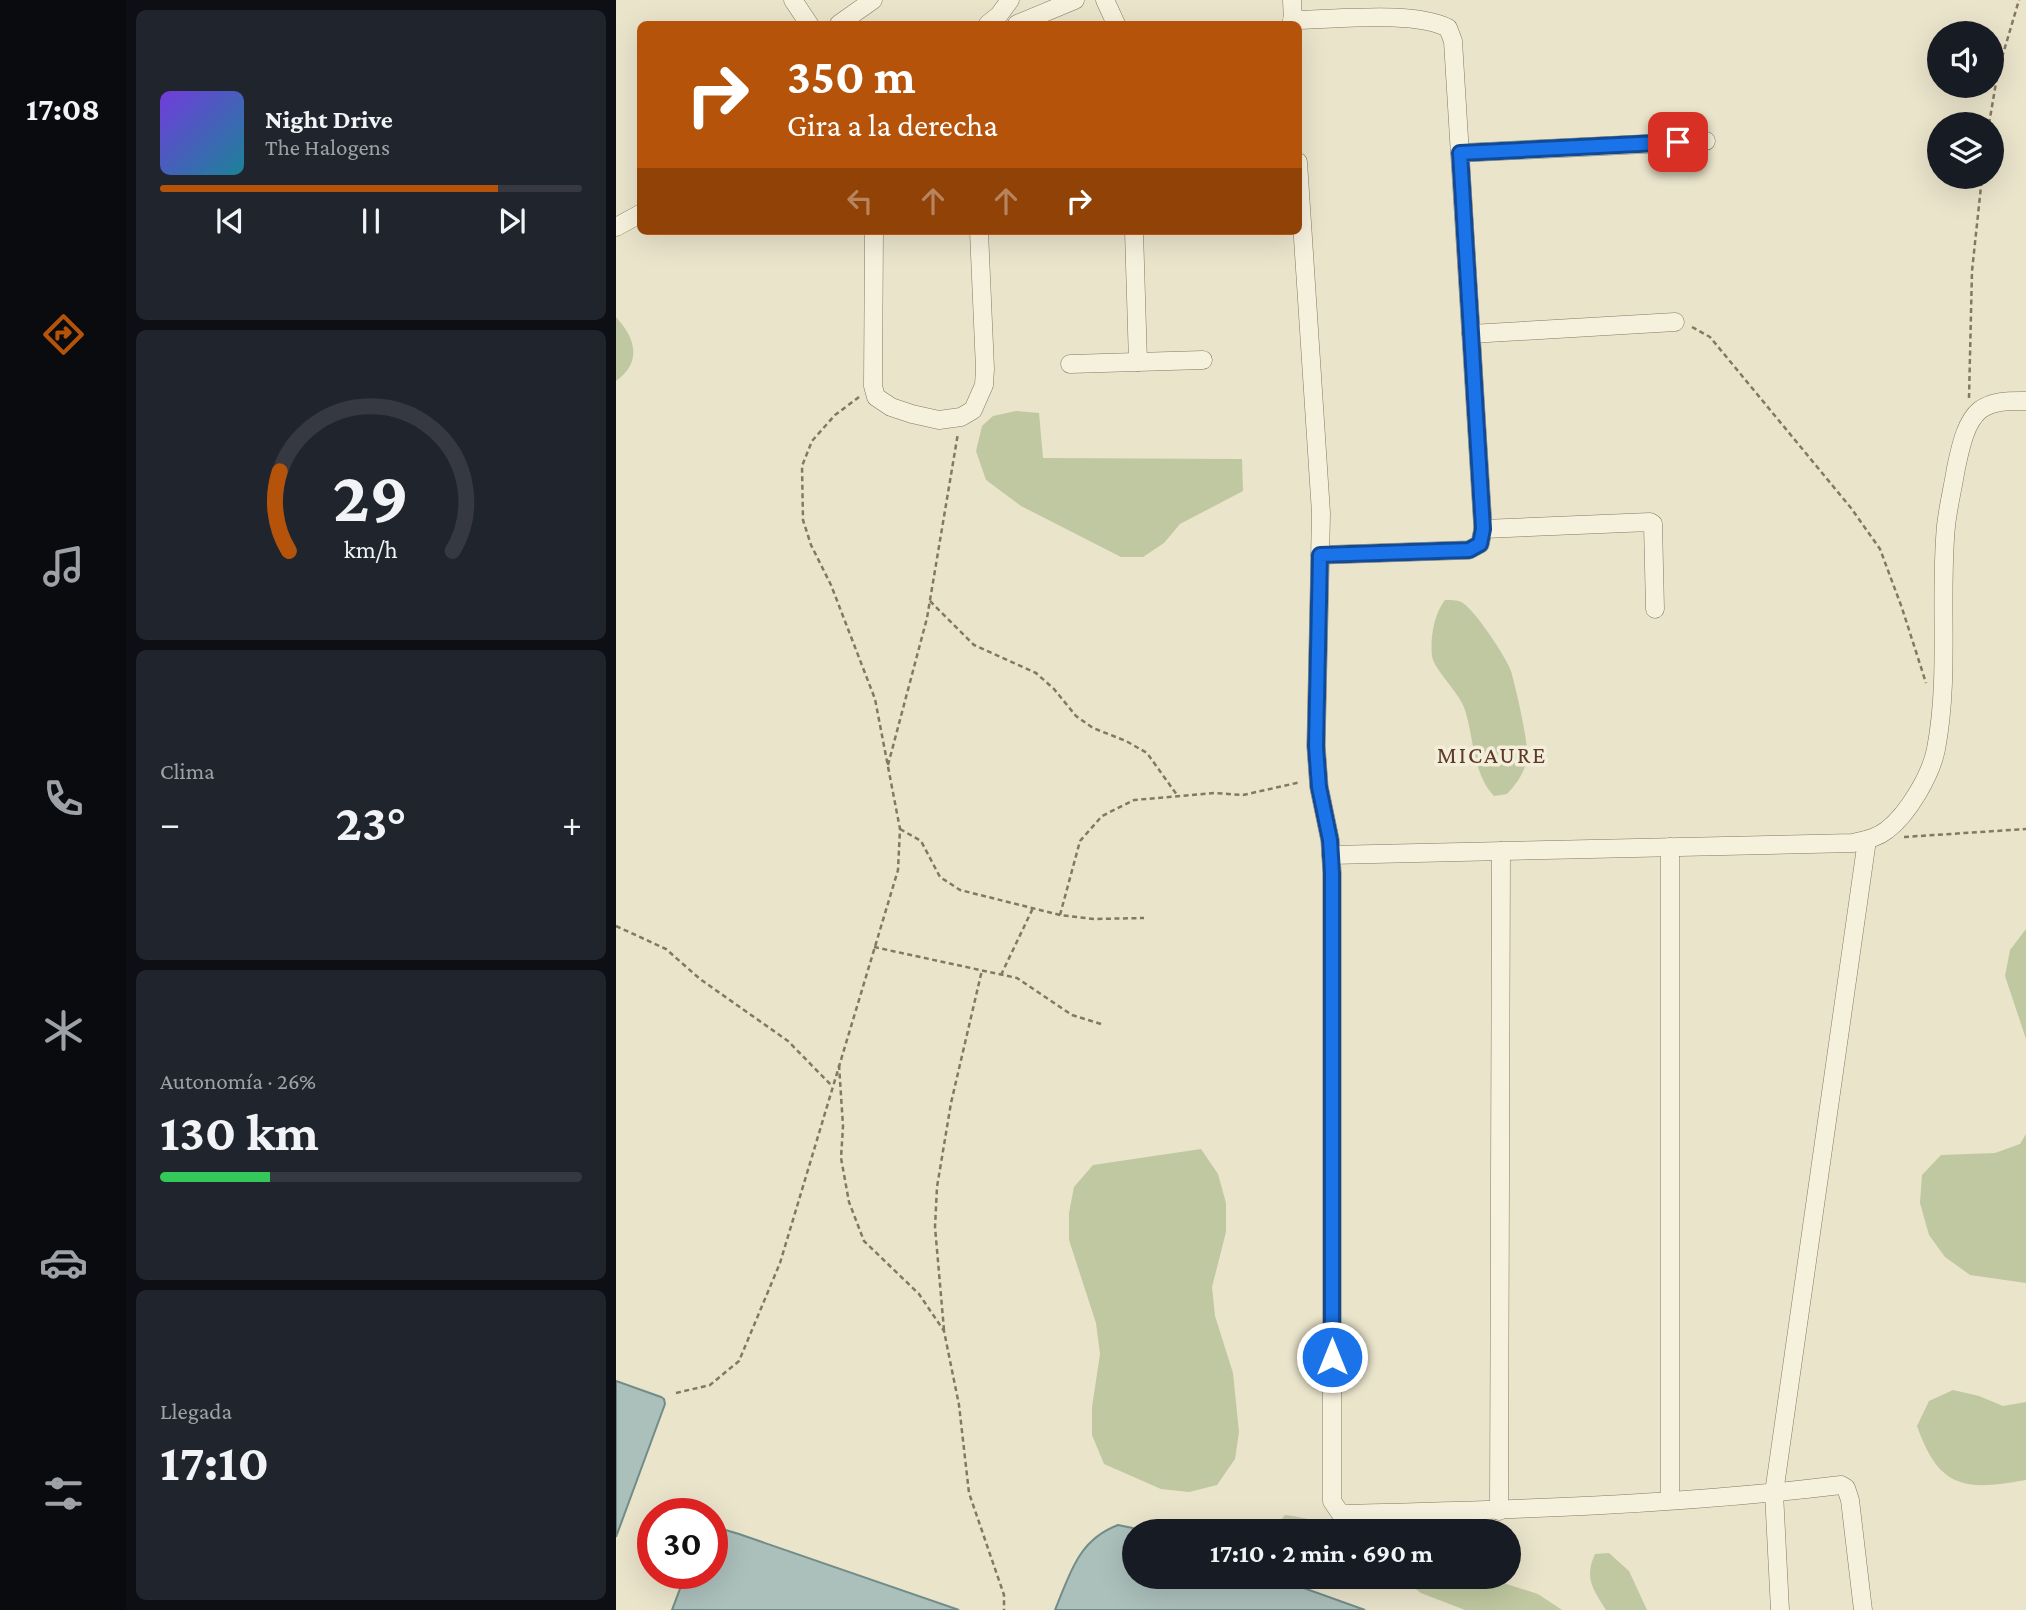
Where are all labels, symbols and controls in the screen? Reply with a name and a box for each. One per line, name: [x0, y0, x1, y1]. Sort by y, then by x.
map controls: [1927, 21, 2004, 189]
button: sound: [1927, 21, 2004, 98]
icon: right: [672, 49, 763, 140]
text: 350 m: [787, 49, 916, 104]
text: 17:08: [26, 91, 100, 127]
text: Night Drive: [265, 105, 393, 134]
text: Gira a la derecha: [787, 107, 998, 143]
pin: [1648, 112, 1708, 172]
button: layers: [1927, 112, 2004, 189]
icon: arrive: [1659, 123, 1697, 161]
text: The Halogens: [265, 134, 390, 160]
icon: left: [841, 182, 879, 220]
icon: ahead: [914, 182, 952, 220]
icon: ahead: [987, 182, 1025, 220]
icon: right: [1060, 182, 1098, 220]
icon: previous: [211, 202, 249, 240]
icon: pause: [352, 202, 390, 240]
icon: next: [493, 202, 531, 240]
icon: directions: [39, 310, 88, 359]
text: 29: [333, 456, 409, 537]
text: km/h: [344, 536, 398, 563]
icon: music: [39, 542, 88, 591]
district label: MICAURE: [1437, 741, 1547, 768]
text: Clima: [160, 758, 215, 784]
icon: phone: [39, 774, 88, 823]
text: 23°: [335, 793, 407, 851]
text: −: [160, 802, 180, 844]
text: +: [562, 802, 582, 844]
icon: climate: [39, 1006, 88, 1055]
text: Autonomía · 26%: [160, 1068, 316, 1094]
text: 130 km: [160, 1103, 319, 1161]
icon: car: [39, 1238, 88, 1287]
position arrow: [1295, 1320, 1369, 1394]
text: Llegada: [160, 1398, 232, 1424]
text: 17:10: [160, 1433, 269, 1491]
icon: filters: [39, 1469, 88, 1518]
speed limit sign: 30: [637, 1498, 728, 1589]
text: 17:10 · 2 min · 690 m: [1210, 1539, 1433, 1568]

